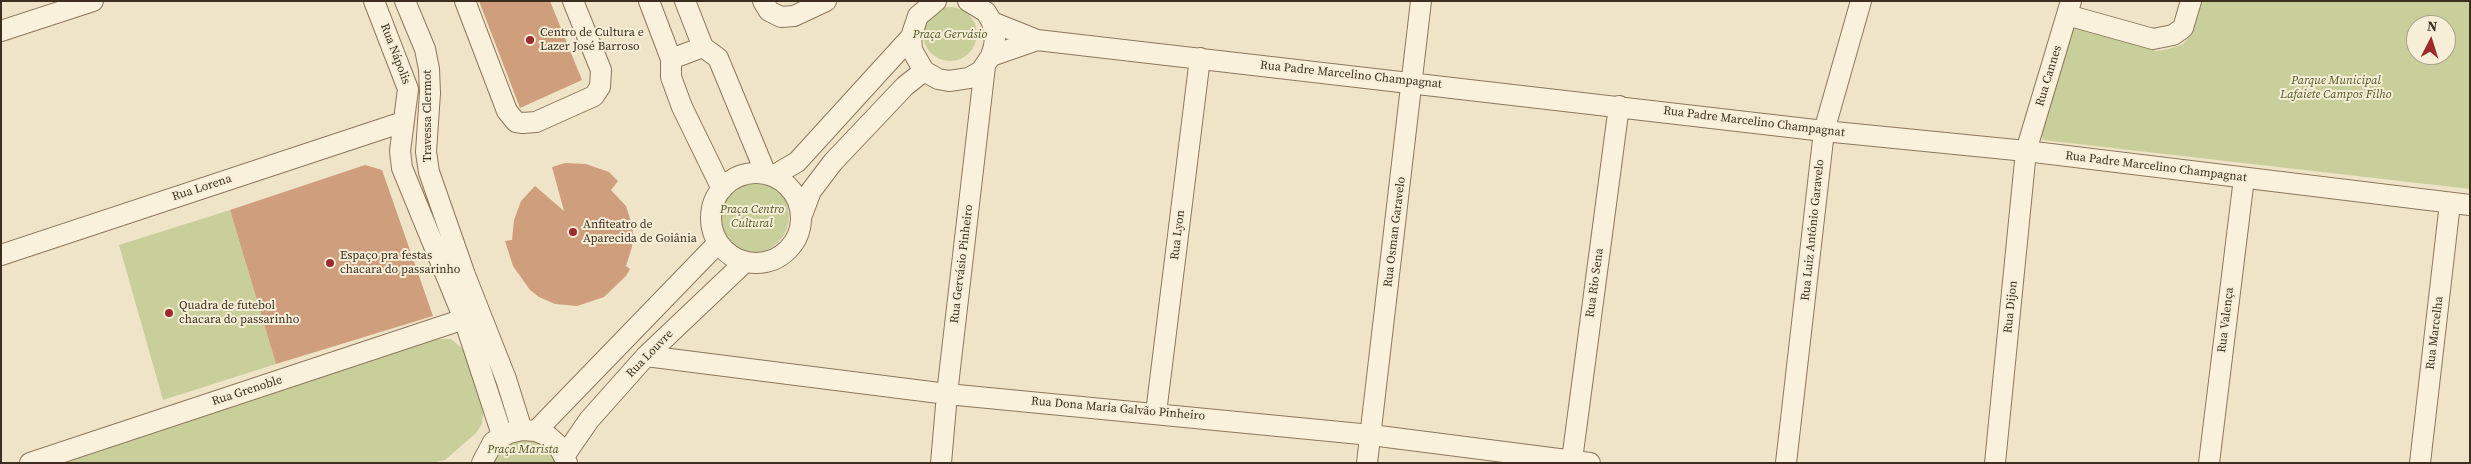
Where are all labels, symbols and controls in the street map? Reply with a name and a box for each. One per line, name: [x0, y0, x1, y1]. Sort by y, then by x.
north arrow: [2406, 15, 2456, 65]
text: N: [2426, 16, 2438, 36]
street label: Rua Nápolis: [377, 22, 413, 86]
place label: Centro de Cultura e Lazer José Barroso: [540, 26, 644, 54]
park label: Praça Gervásio: [913, 28, 987, 42]
marker: Centro de Cultura e Lazer José Barroso: [524, 34, 536, 46]
street label: Rua Cannes: [2033, 44, 2065, 108]
street label: Rua Padre Marcelino Champagnat: [1259, 58, 1443, 92]
street label: Travessa Clermot: [421, 70, 435, 162]
park label: Parque Municipal Lafaiete Campos Filho: [2280, 74, 2392, 102]
street label: Rua Padre Marcelino Champagnat: [1662, 104, 1846, 140]
street label: Rua Padre Marcelino Champagnat: [2064, 149, 2248, 185]
street label: Rua Luiz Antônio Garavelo: [1798, 159, 1828, 301]
street label: Rua Lorena: [170, 172, 234, 204]
street label: Rua Osman Garavelo: [1381, 176, 1409, 288]
park label: Praça Centro Cultural: [720, 203, 784, 231]
street label: Rua Gervásio Pinheiro: [948, 204, 976, 324]
street label: Rua Lyon: [1168, 209, 1188, 261]
place label: Anfiteatro de Aparecida de Goiânia: [583, 218, 697, 246]
marker: Anfiteatro de Aparecida de Goiânia: [567, 226, 579, 238]
street label: Rua Rio Sena: [1583, 247, 1607, 319]
place label: Espaço pra festas chacara do passarinho: [340, 249, 460, 277]
marker: Espaço pra festas chacara do passarinho: [324, 257, 336, 269]
street label: Rua Dijon: [2001, 280, 2021, 334]
street label: Rua Valença: [2215, 286, 2237, 354]
street label: Rua Marcelha: [2423, 295, 2447, 371]
place label: Quadra de futebol chacara do passarinho: [179, 299, 299, 327]
marker: Quadra de futebol chacara do passarinho: [163, 307, 175, 319]
street label: Rua Louvre: [624, 327, 676, 381]
street label: Rua Grenoble: [210, 373, 284, 409]
street label: Rua Dona Maria Galvão Pinheiro: [1030, 394, 1206, 424]
park label: Praça Marista: [487, 443, 559, 457]

